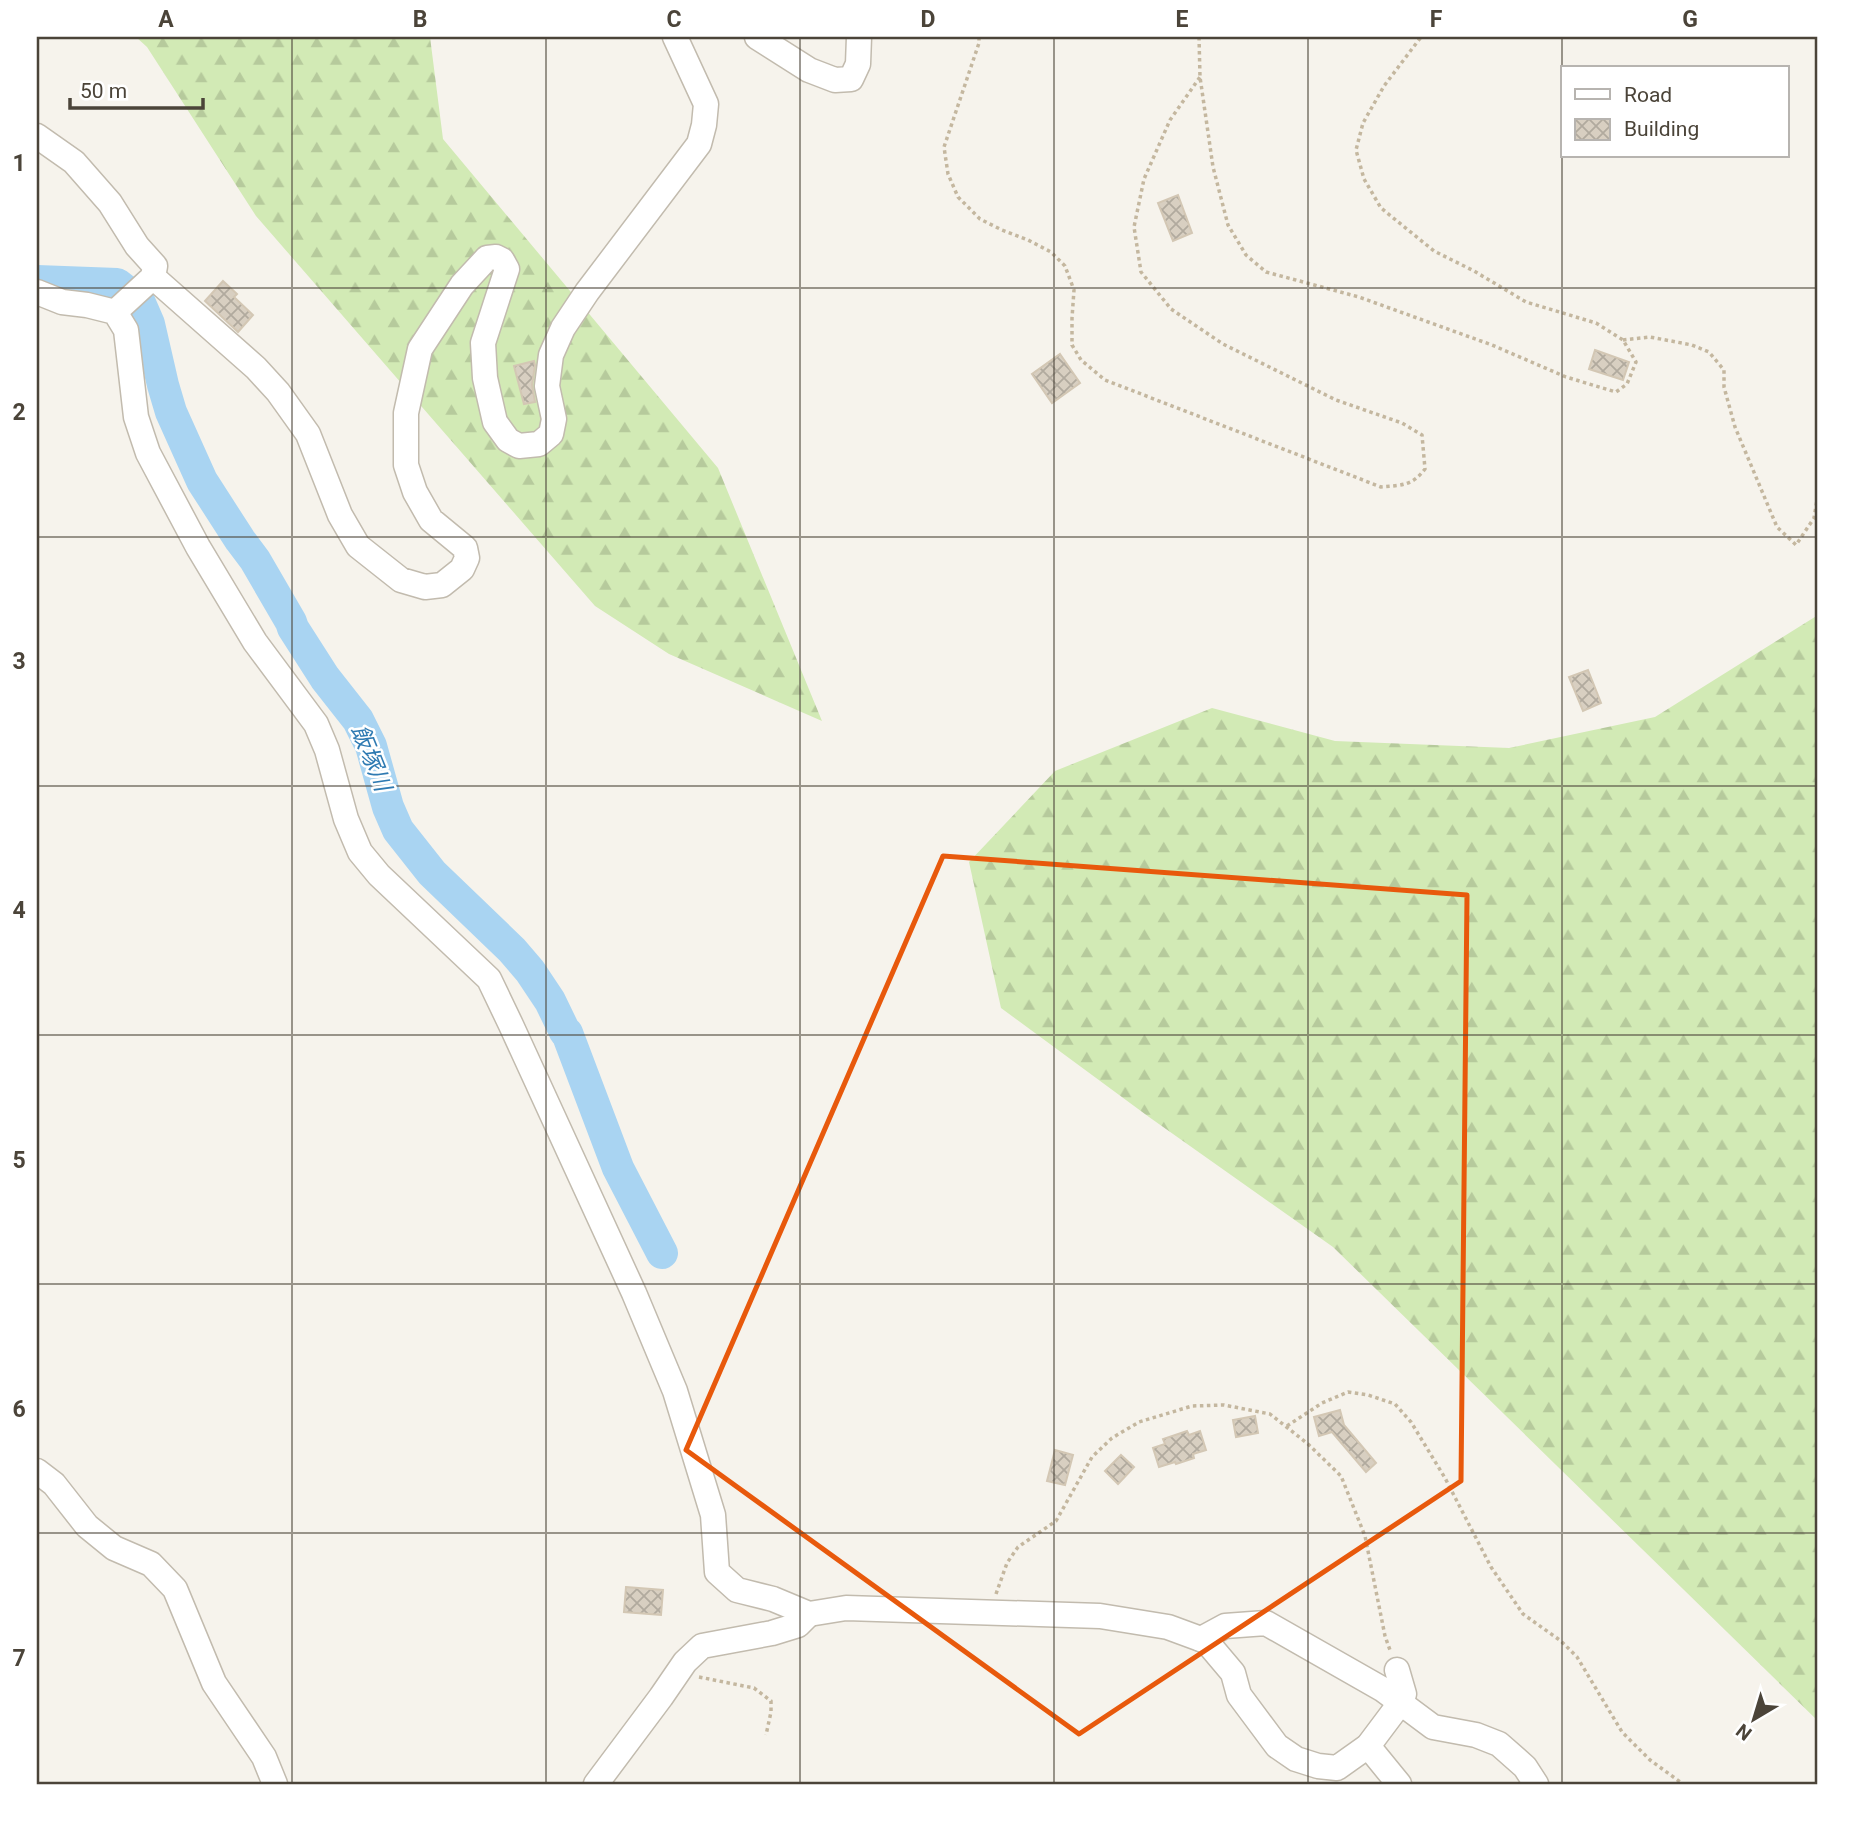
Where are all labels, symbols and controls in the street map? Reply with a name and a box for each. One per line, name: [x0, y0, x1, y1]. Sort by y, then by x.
text: A: [158, 6, 174, 33]
text: B: [413, 6, 427, 33]
text: C: [666, 6, 682, 33]
text: D: [921, 6, 935, 33]
text: E: [1176, 6, 1189, 33]
text: F: [1430, 6, 1443, 33]
text: G: [1682, 6, 1698, 33]
scale bar: [70, 66, 203, 110]
legend: [1561, 66, 1788, 158]
text: 50 m: [80, 79, 127, 103]
text: Road: [1624, 83, 1672, 107]
text: Building: [1624, 117, 1699, 141]
text: 1: [12, 150, 26, 177]
text: 2: [12, 399, 26, 426]
text: 3: [12, 648, 26, 675]
water label: 飯塚川: [346, 721, 398, 798]
text: 4: [12, 897, 26, 924]
text: 5: [12, 1147, 26, 1174]
text: 6: [12, 1396, 26, 1423]
text: 7: [12, 1645, 26, 1672]
north arrow: [1718, 1685, 1788, 1755]
text: N: [1731, 1719, 1756, 1745]

